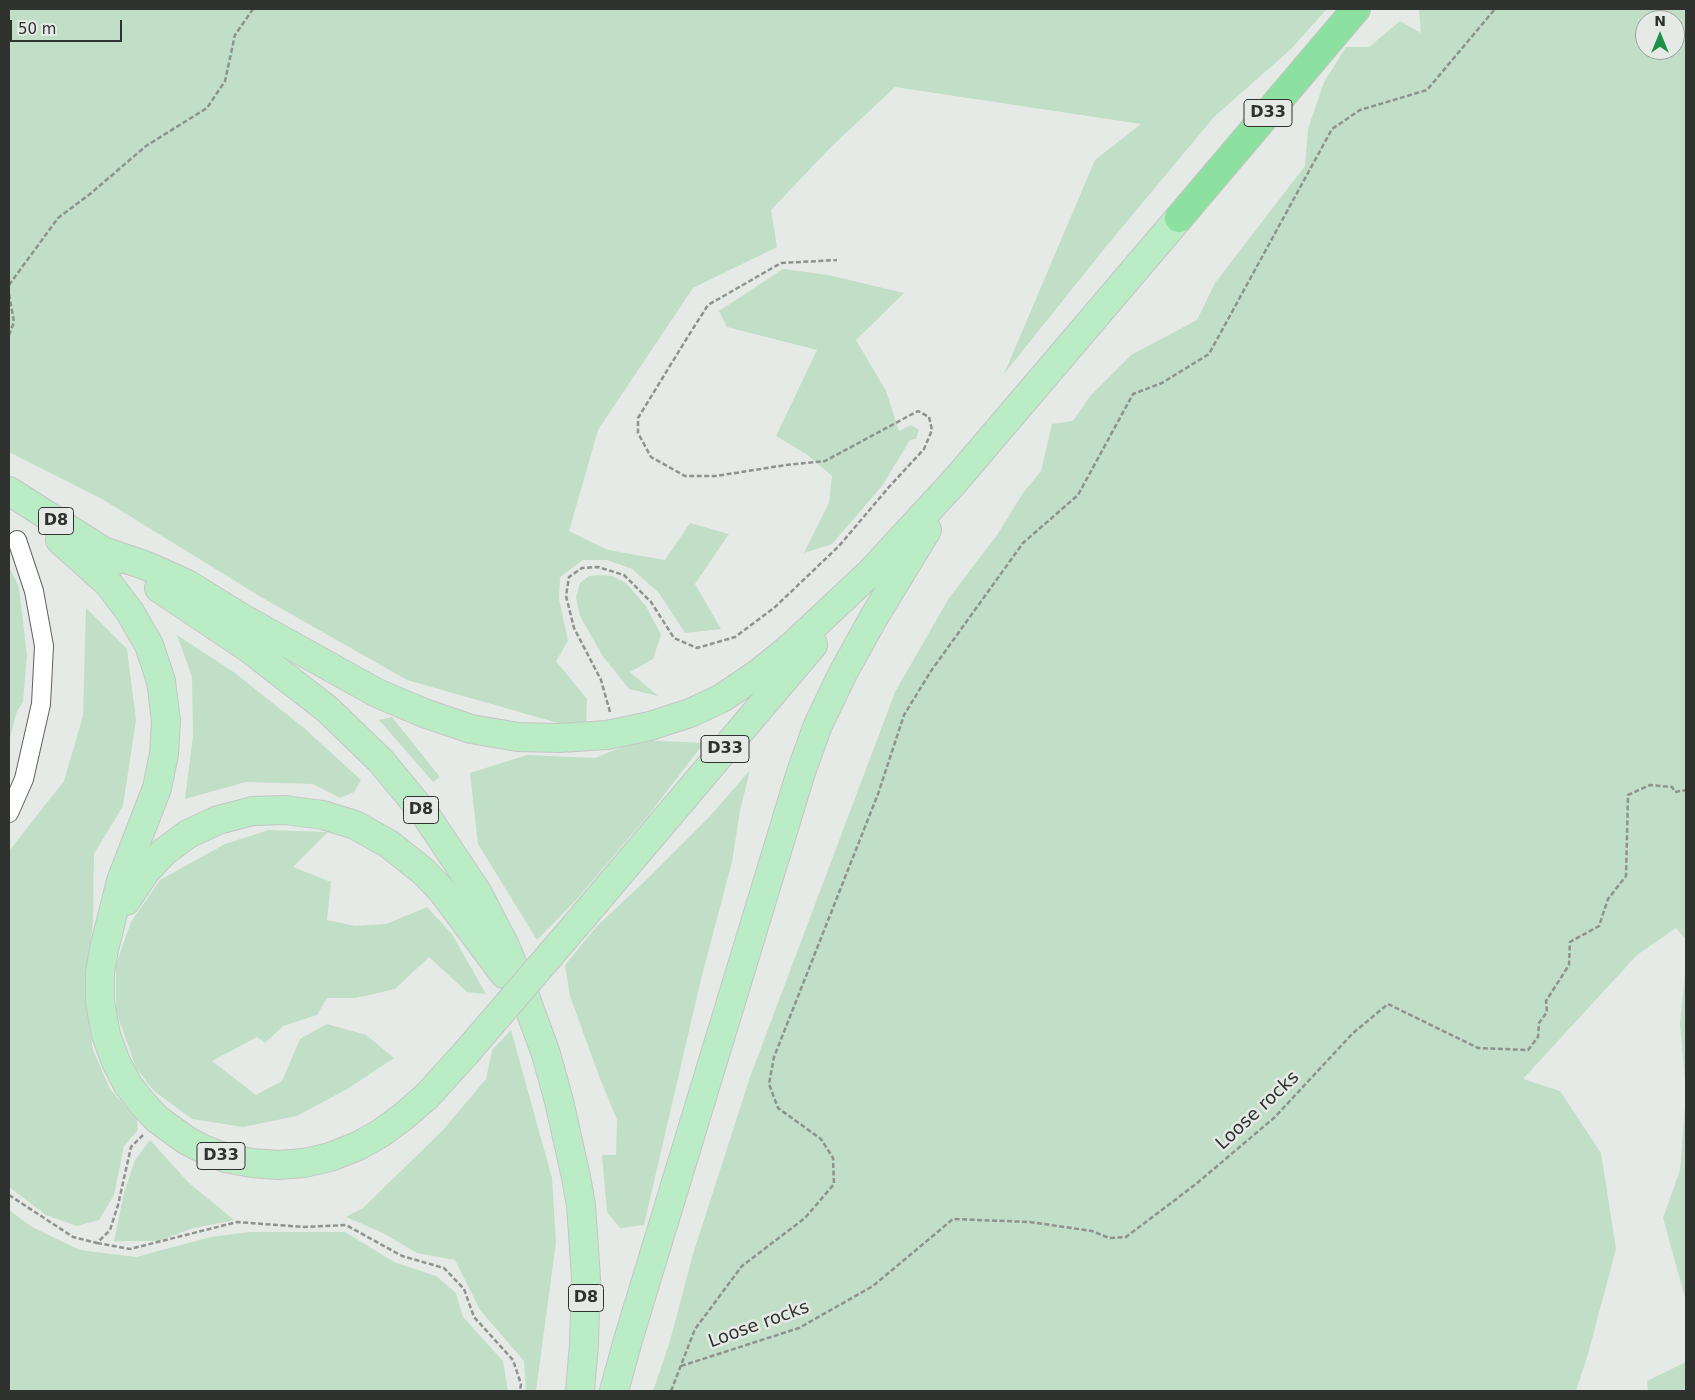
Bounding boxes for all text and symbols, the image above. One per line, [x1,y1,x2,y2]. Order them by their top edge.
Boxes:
scale bar [12,10,125,42]
north arrow [1635,10,1685,60]
text: N [1654,13,1666,29]
text: 50 m [18,20,56,38]
road number: D33 [1244,100,1292,126]
road number: D8 [38,508,74,534]
road number: D33 [701,736,749,762]
road number: D8 [404,796,438,824]
street label: Loose rocks [1212,1067,1304,1155]
road number: D33 [197,1142,245,1170]
road number: D8 [568,1285,604,1312]
street label: Loose rocks [706,1297,812,1353]

